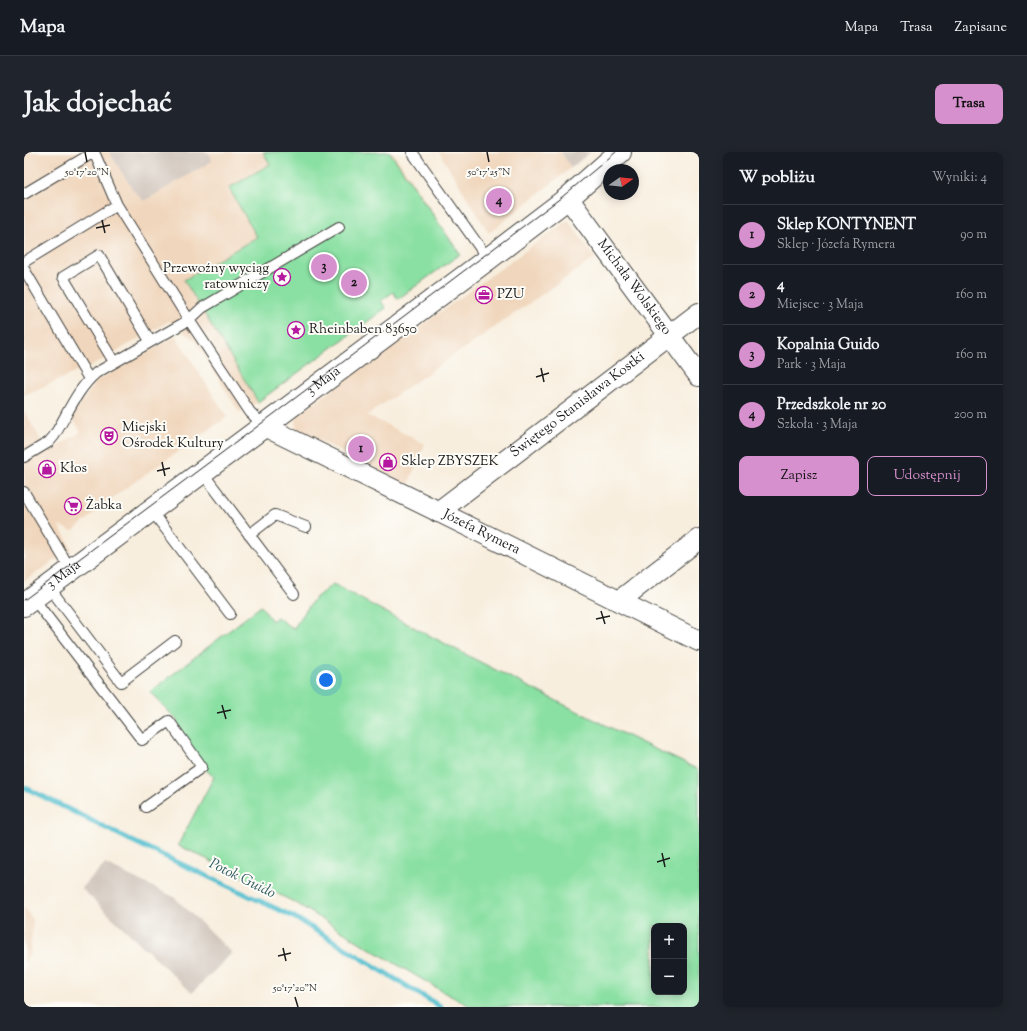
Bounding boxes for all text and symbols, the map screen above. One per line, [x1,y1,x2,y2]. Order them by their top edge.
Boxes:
text: Mapa [20,14,65,41]
text: Mapa [845,18,878,38]
text: Trasa [900,18,932,38]
text: Zapisane [954,18,1007,38]
text: Jak dojechać [24,84,172,124]
button: Trasa [935,84,1003,124]
north arrow [603,164,639,200]
text: 50°17'20"N [64,165,109,180]
text: 50°17'25"N [467,165,510,180]
text: W pobliżu [739,166,815,190]
text: Wyniki: 4 [932,169,987,187]
pin: 4 [486,186,512,216]
text: Sklep KONTYNENT [777,215,916,236]
text: 1 [750,226,754,244]
text: 90 m [960,226,987,244]
street label: Michała Wolskiego [592,235,676,340]
text: Sklep · Józefa Rymera [777,236,895,254]
pin: 3 [311,252,337,282]
place label: Przewoźny wyciąg ratowniczy [163,259,269,295]
place icon: Przewoźny wyciąg ratowniczy [272,267,292,287]
pin: 2 [341,268,367,298]
text: 4 [777,275,785,296]
office icon: PZU [474,285,494,305]
place label: PZU [497,285,525,305]
text: 2 [749,286,755,304]
text: 160 m [956,286,987,304]
text: Miejsce · 3 Maja [777,296,863,314]
place icon: Rheinbaben 83650 [286,320,306,340]
place label: Rheinbaben 83650 [309,320,417,340]
text: Kopalnia Guido [777,335,880,356]
text: 3 [749,346,755,364]
text: 160 m [956,346,987,364]
street label: Świętego Stanisława Kostki [506,347,649,463]
text: Park · 3 Maja [777,356,846,374]
street label: 3 Maja [303,362,346,401]
text: Przedszkole nr 20 [777,395,886,416]
text: 4 [749,406,755,424]
text: 200 m [954,406,987,424]
text: Szkoła · 3 Maja [777,416,857,434]
place label: Miejski Ośrodek Kultury [122,418,224,454]
theatre icon: Miejski Ośrodek Kultury [99,426,119,446]
pin: 1 [348,434,374,464]
shop icon: Sklep ZBYSZEK [378,452,398,472]
place label: Sklep ZBYSZEK [401,452,499,472]
button: Zapisz [739,456,859,496]
button: Udostępnij [867,456,987,496]
shop icon: Kłos [37,459,57,479]
place label: Kłos [60,459,87,479]
supermarket icon: Żabka [63,496,83,516]
place label: Żabka [86,496,122,516]
street label: Józefa Rymera [438,505,524,561]
street label: 3 Maja [43,555,86,595]
your location [316,670,336,690]
water label: Potok Guido [205,854,279,904]
map controls [651,923,687,995]
button: + [651,923,687,959]
button: − [651,959,687,995]
text: 50°17'20"N [272,981,317,996]

